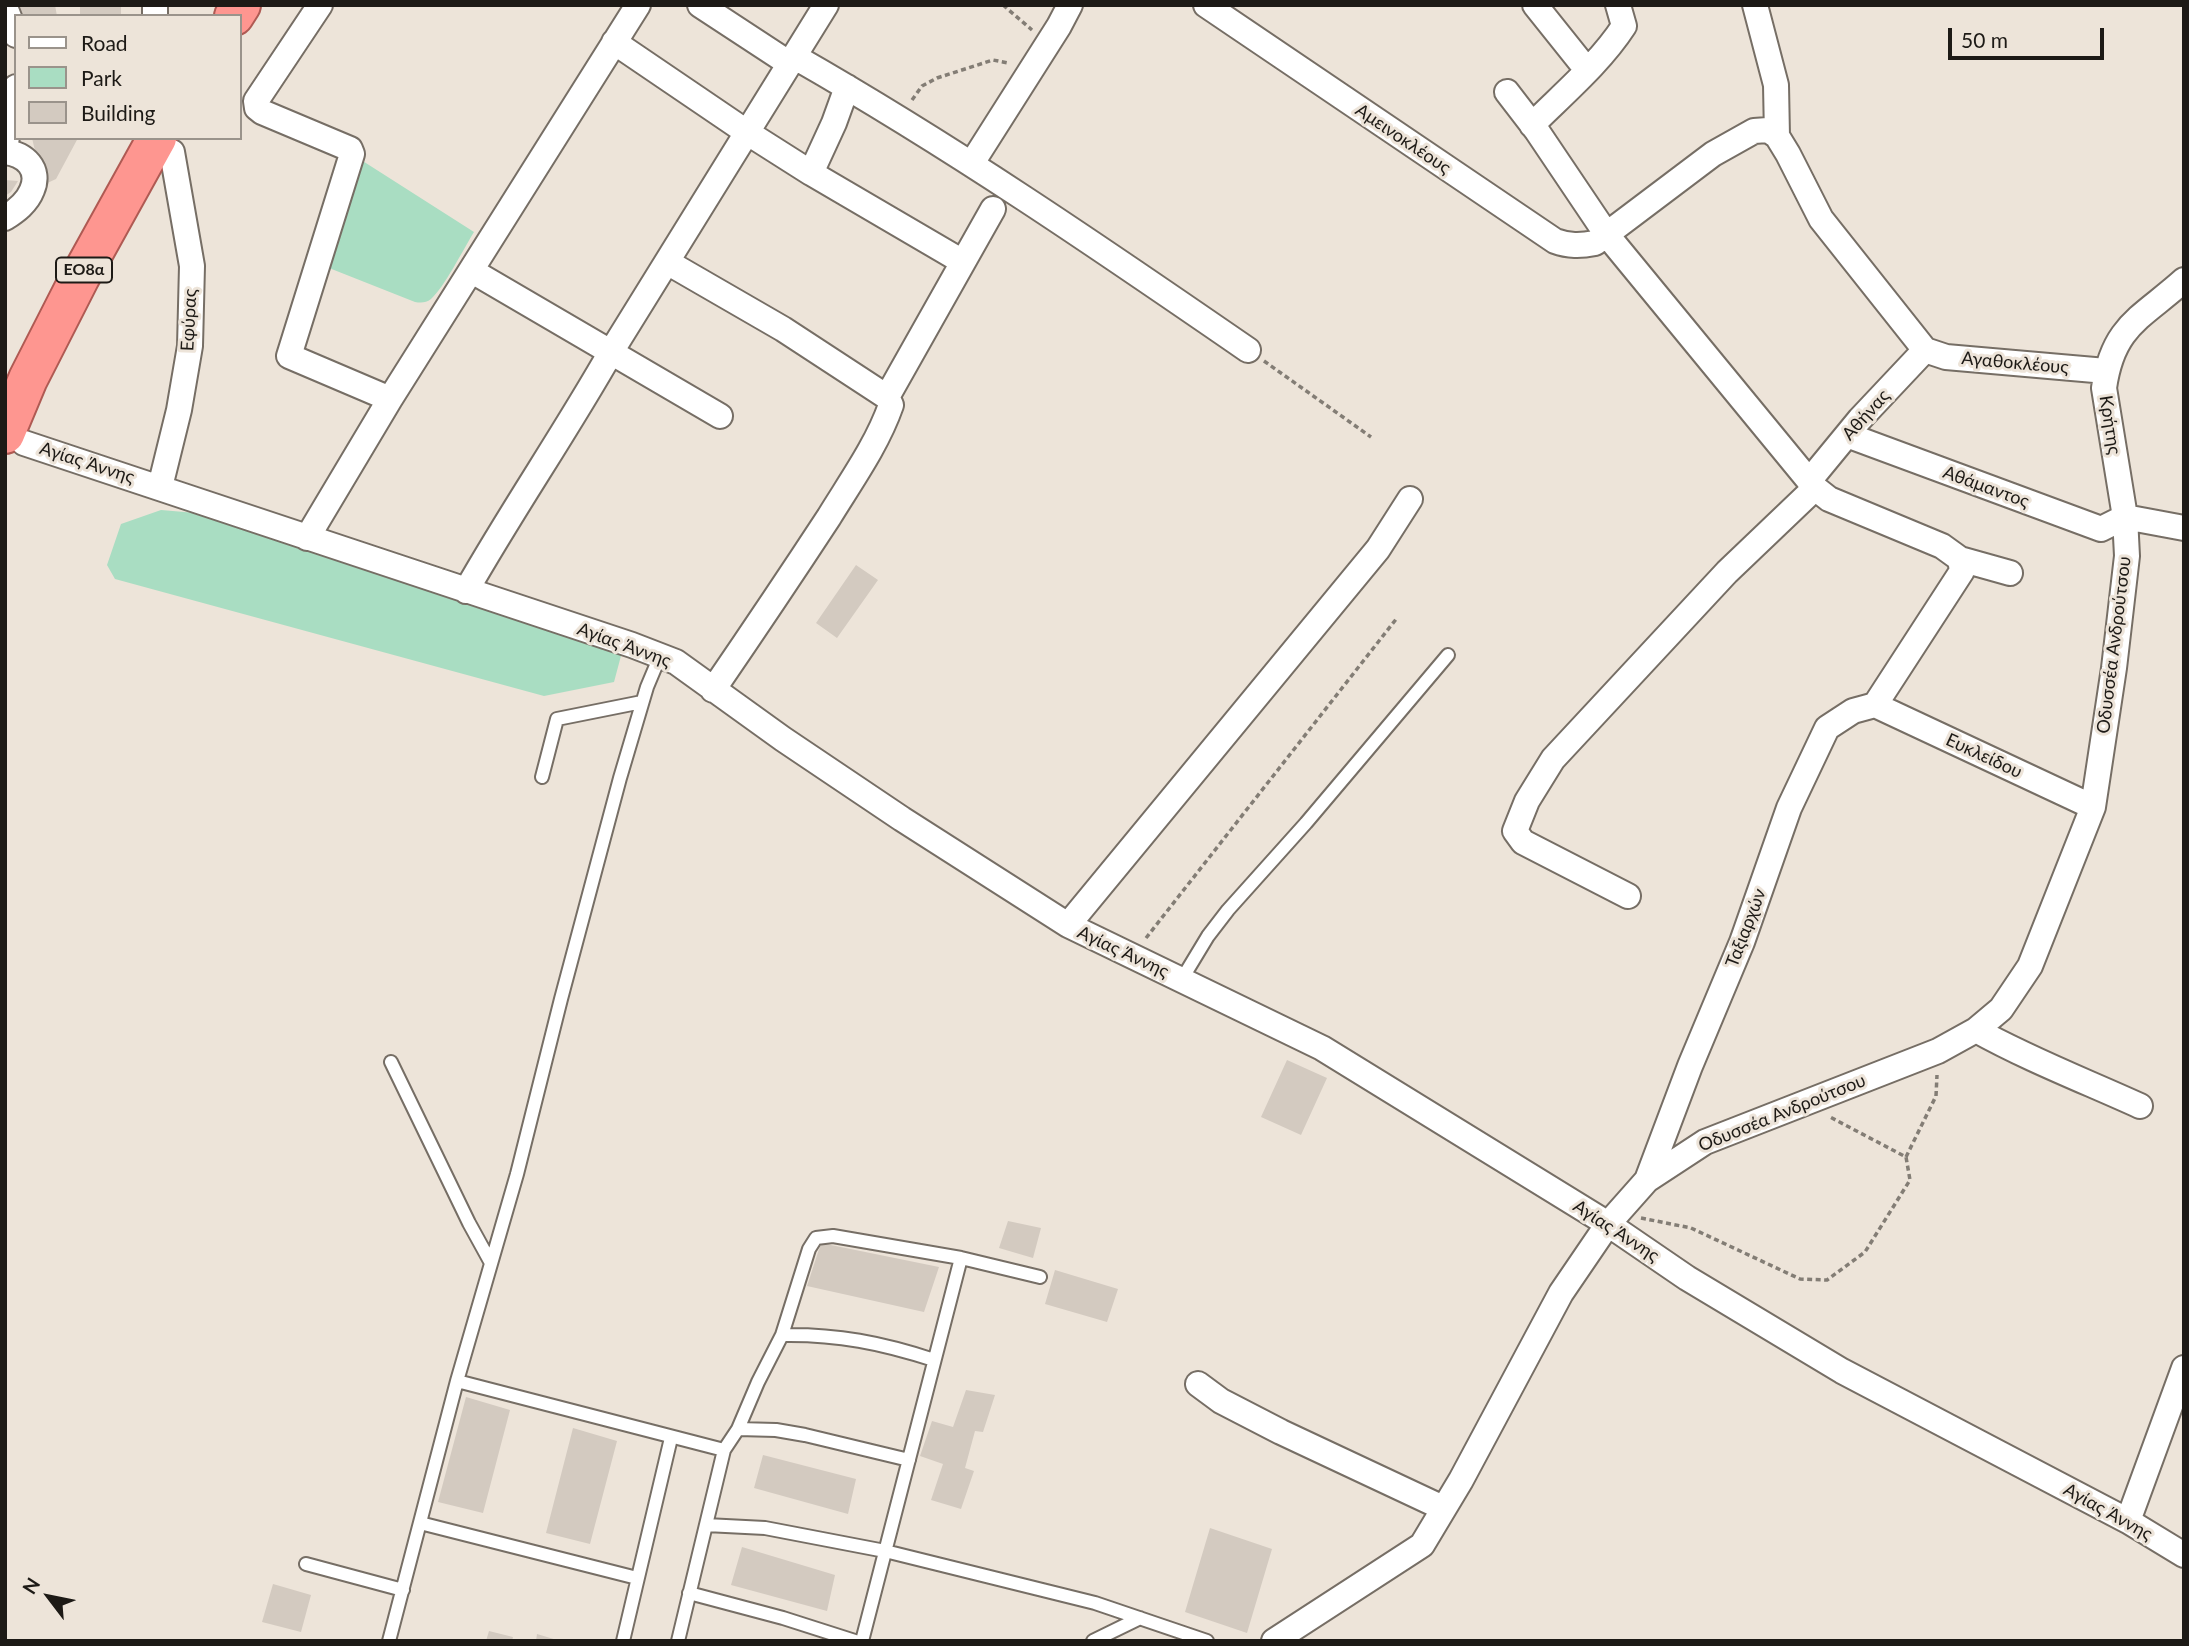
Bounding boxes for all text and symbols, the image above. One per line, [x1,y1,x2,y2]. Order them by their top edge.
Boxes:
legend [14,14,242,140]
scale bar [1951,14,2107,58]
text: 50 m [1961,27,2008,52]
text: Road [81,30,128,55]
text: Park [81,65,122,90]
street label: Αμεινοκλέους [1351,99,1455,179]
text: Building [81,100,156,125]
road number: ΕΟ8α [56,258,112,282]
street label: Εφύρας [177,288,201,352]
street label: Αγαθοκλέους [1960,348,2070,378]
street label: Αθήνας [1838,385,1894,445]
street label: Κρήτης [2095,394,2125,456]
street label: Αγίας Άννης [37,438,137,488]
street label: Αθάμαντος [1940,461,2032,513]
street label: Οδυσσέα Ανδρούτσου [2092,555,2136,735]
street label: Αγίας Άννης [574,618,674,672]
street label: Ευκλείδου [1942,729,2026,783]
street label: Ταξιαρχών [1721,886,1771,970]
street label: Αγίας Άννης [1074,921,1172,983]
street label: Οδυσσέα Ανδρούτσου [1695,1070,1869,1156]
street label: Αγίας Άννης [1569,1195,1663,1267]
street label: Αγίας Άννης [2060,1479,2156,1545]
north arrow [14,1562,84,1632]
text: N [17,1573,44,1598]

